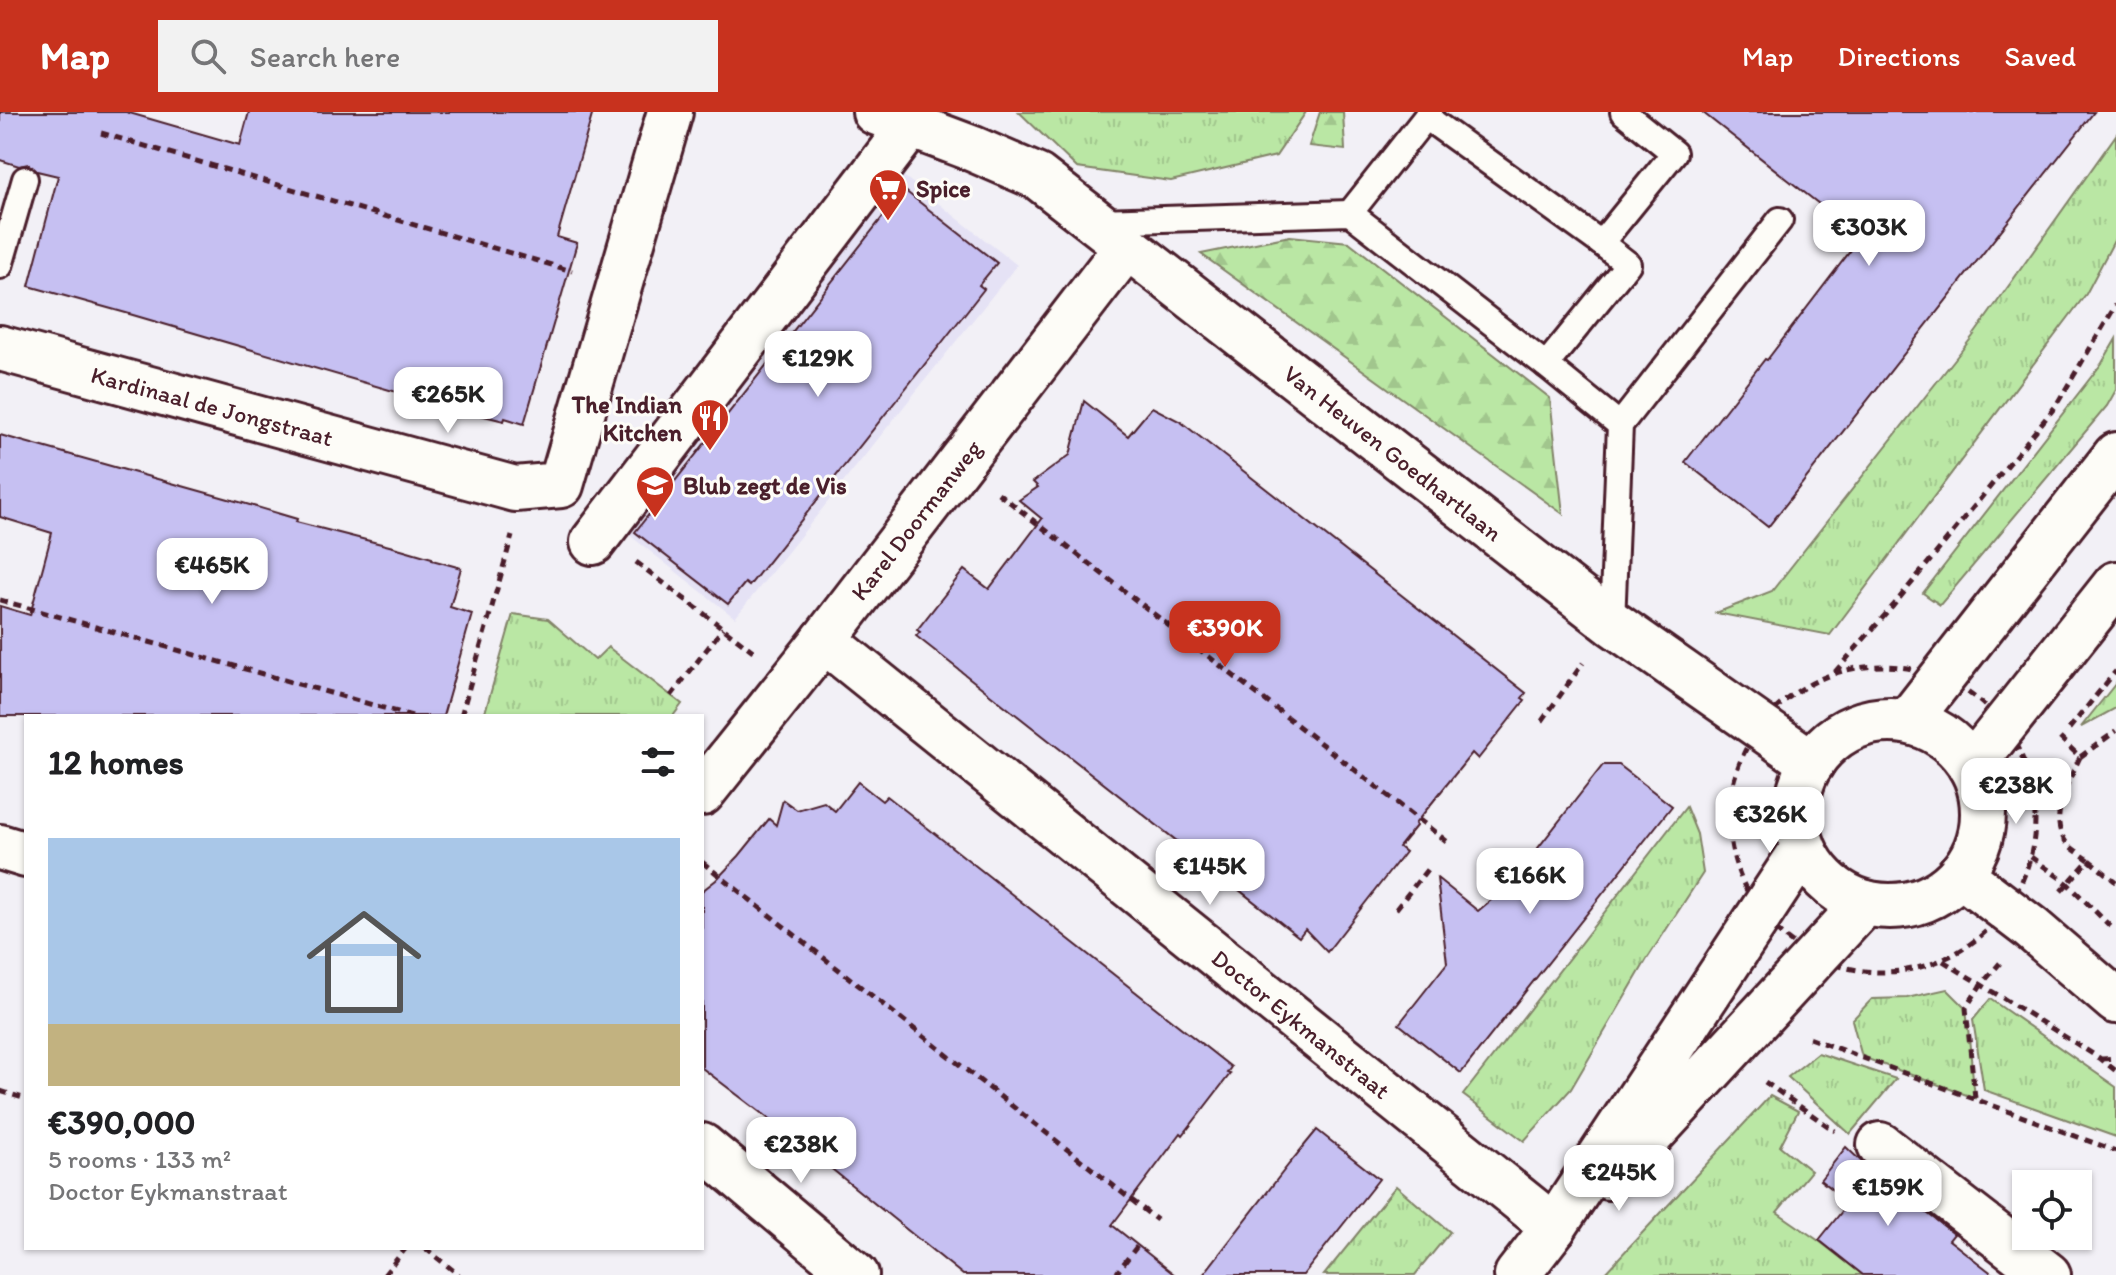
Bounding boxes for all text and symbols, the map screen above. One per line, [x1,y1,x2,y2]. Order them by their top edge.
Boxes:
search box [158,20,718,92]
text: Map [40,33,110,79]
icon: search [186,34,230,78]
text: Search here [250,38,400,75]
text: Map [1742,39,1793,73]
text: Directions [1837,39,1961,73]
text: Saved [2005,39,2076,73]
supermarket icon: Spice [867,167,909,222]
place label: Spice [916,174,971,204]
pin: €303K [1813,200,1925,268]
text: €303K [1831,210,1907,242]
pin: €129K [762,331,874,399]
text: €129K [783,341,853,373]
street label: Van Heuven Goedhartlaan [1278,359,1508,547]
street label: Kardinaal de Jongstraat [88,360,336,452]
pin: €265K [392,367,504,435]
text: €265K [412,377,484,409]
place label: The Indian Kitchen [571,390,682,447]
restaurant icon: The Indian Kitchen [689,397,731,452]
street label: Karel Doormanweg [844,434,988,606]
school or university icon: Blub zegt de Vis [634,464,676,519]
place label: Blub zegt de Vis [683,471,847,501]
pin: €465K [156,538,268,606]
text: €465K [175,548,249,580]
pin: €390K [1169,601,1281,669]
text: €390K [1187,611,1263,643]
icon: filters [636,740,680,784]
text: 12 homes [48,742,184,783]
pin: €238K [1960,758,2072,826]
text: €238K [1979,768,2053,800]
pin: €326K [1714,787,1826,855]
text: €326K [1733,797,1807,829]
pin: €145K [1154,839,1266,907]
pin: €166K [1474,848,1586,916]
text: €145K [1174,849,1246,881]
text: €166K [1494,858,1566,890]
icon: home [292,890,436,1034]
street label: Doctor Eykmanstraat [1206,943,1396,1105]
text: €390,000 [48,1102,196,1143]
pin: €238K [745,1117,857,1185]
text: €238K [764,1127,838,1159]
text: 5 rooms · 133 m² [48,1143,231,1175]
pin: €245K [1563,1145,1675,1213]
text: €245K [1582,1155,1656,1187]
pin: €159K [1832,1160,1944,1228]
text: €159K [1853,1170,1923,1202]
map controls [2012,1170,2092,1250]
button: locate [2012,1170,2092,1250]
text: Doctor Eykmanstraat [48,1175,287,1207]

